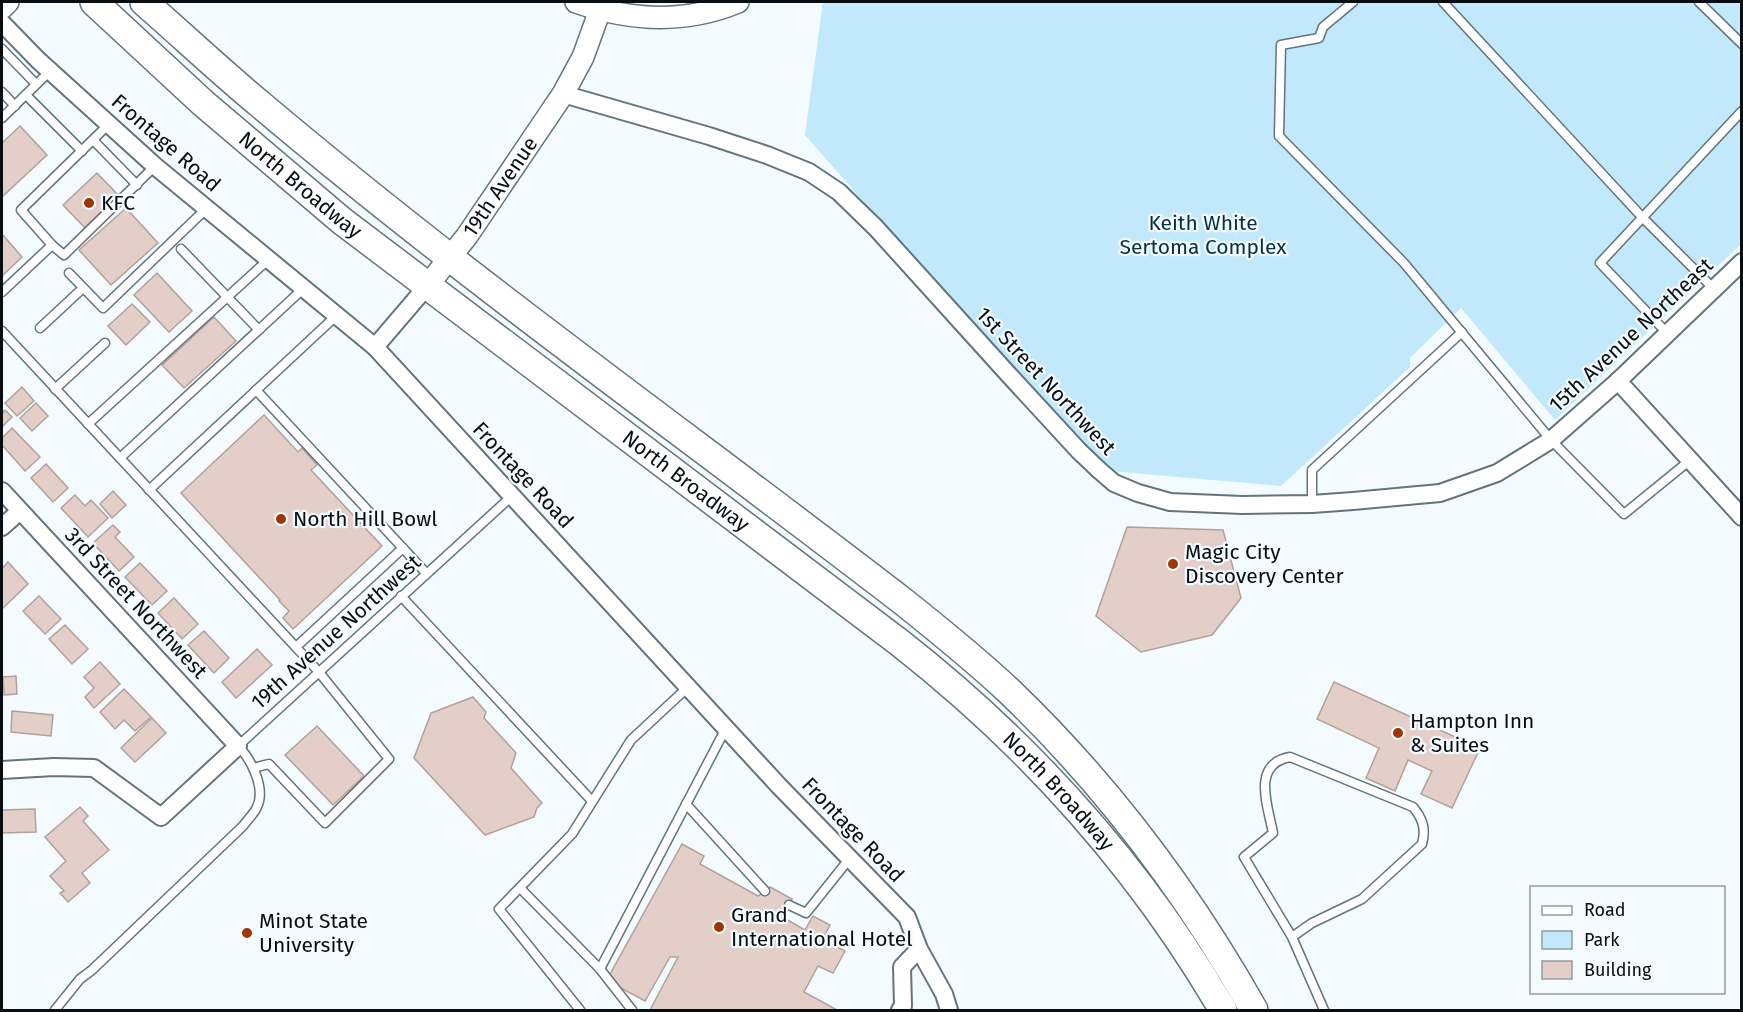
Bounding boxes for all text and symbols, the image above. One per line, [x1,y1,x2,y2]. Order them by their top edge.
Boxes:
street label: Frontage Road [106,88,226,198]
street label: North Broadway [233,126,367,245]
street label: 19th Avenue [457,132,543,242]
place label: KFC [101,190,135,216]
marker: KFC [82,196,96,210]
park label: Keith White Sertoma Complex [1119,210,1287,260]
street label: 15th Avenue Northeast [1544,252,1719,418]
street label: 1st Street Northwest [971,302,1122,461]
street label: Frontage Road [467,416,579,534]
street label: North Broadway [617,425,755,538]
place label: North Hill Bowl [293,506,437,532]
marker: North Hill Bowl [274,512,288,526]
street label: 3rd Street Northwest [59,522,213,684]
place label: Magic City Discovery Center [1185,539,1344,589]
street label: 19th Avenue Northwest [246,549,427,715]
marker: Magic City Discovery Center [1166,557,1180,571]
place label: Hampton Inn & Suites [1410,708,1534,758]
street label: North Broadway [997,726,1120,857]
marker: Hampton Inn & Suites [1391,726,1405,740]
street label: Frontage Road [796,772,910,888]
legend [1530,886,1725,994]
text: Road [1584,899,1626,921]
place label: Grand International Hotel [731,902,912,952]
place label: Minot State University [259,908,368,958]
marker: Grand International Hotel [712,920,726,934]
marker: Minot State University [240,926,254,940]
text: Park [1584,929,1620,951]
text: Building [1584,959,1652,981]

